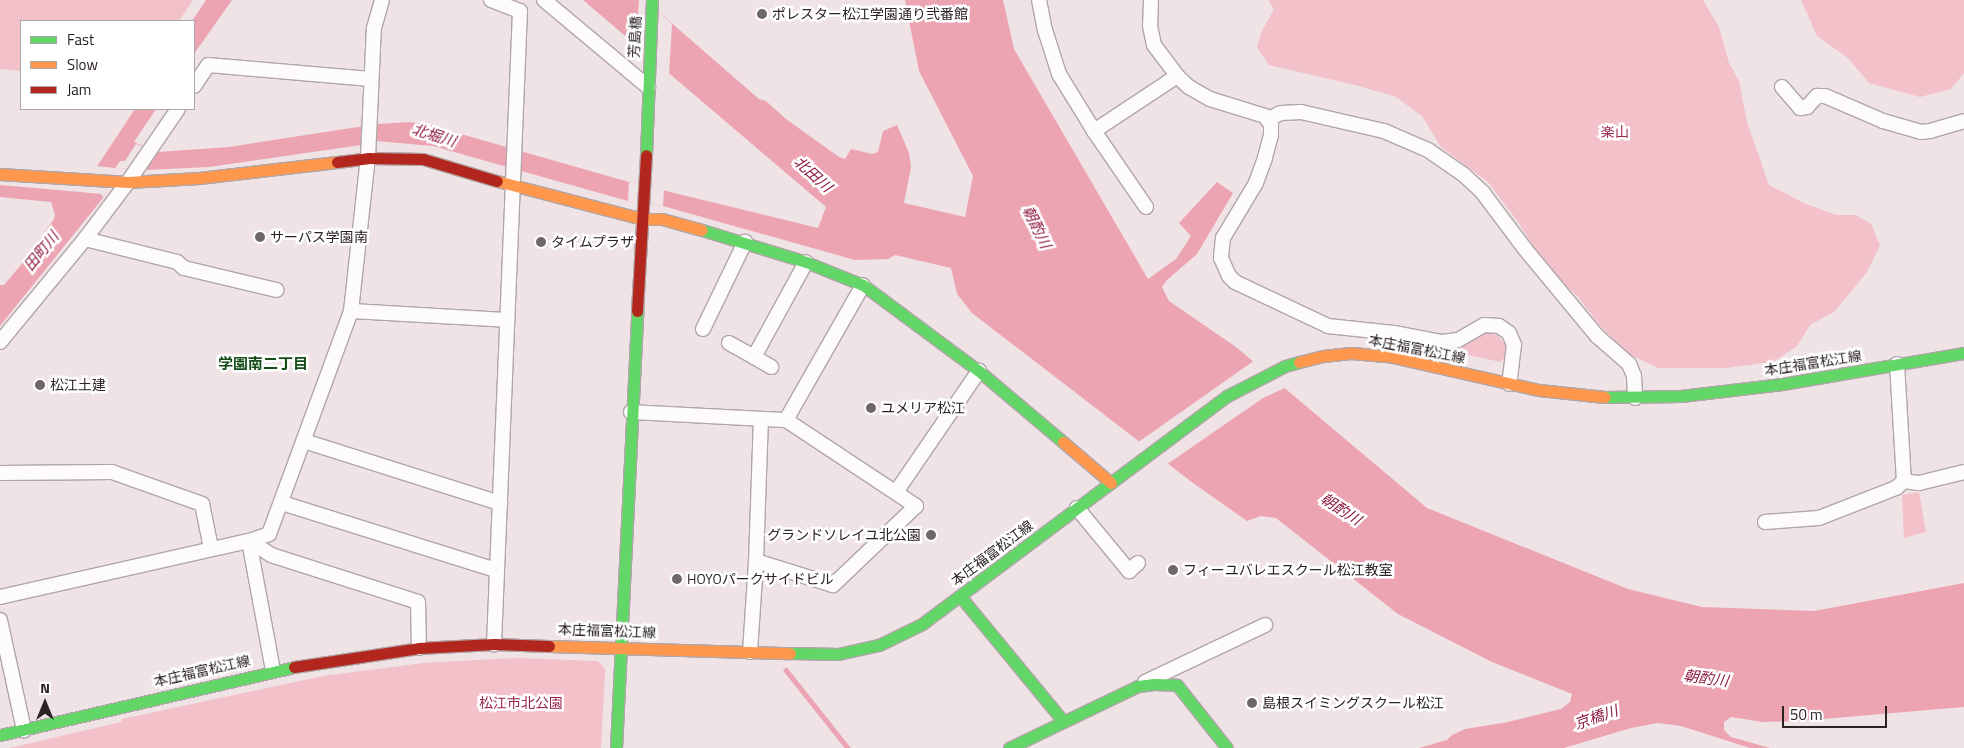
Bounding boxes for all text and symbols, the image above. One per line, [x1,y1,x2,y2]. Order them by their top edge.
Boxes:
place label: ポレスター松江学園通り弐番館 [772,6,968,22]
marker: ポレスター松江学園通り弐番館 [756,8,768,20]
street label: 芳島橋 [626,16,644,58]
legend [20,20,195,110]
text: Fast [67,28,94,51]
text: Slow [67,53,98,76]
text: Jam [67,78,91,101]
water label: 北堀川 [410,120,458,150]
park label: 楽山 [1601,124,1629,140]
water label: 北田川 [790,152,836,196]
water label: 朝酌川 [1019,203,1055,251]
water label: 田町川 [20,228,62,274]
place label: サーパス学園南 [270,229,368,245]
marker: サーパス学園南 [254,231,266,243]
place label: タイムプラザ [551,234,635,250]
marker: タイムプラザ [535,236,547,248]
street label: 本庄福富松江線 [1367,331,1467,367]
street label: 本庄福富松江線 [1763,347,1863,379]
district label: 学園南二丁目 [218,355,308,373]
place label: 松江土建 [50,377,106,393]
marker: 松江土建 [34,379,46,391]
place label: ユメリア松江 [881,400,965,416]
marker: ユメリア松江 [865,402,877,414]
water label: 朝酌川 [1317,489,1365,529]
street label: 本庄福富松江線 [948,517,1036,589]
place label: グランドソレイユ北公園 [767,527,921,543]
marker: グランドソレイユ北公園 [925,529,937,541]
place label: フィーユバレエスクール松江教室 [1183,562,1393,578]
marker: フィーユバレエスクール松江教室 [1167,564,1179,576]
place label: HOYOパークサイドビル [687,571,834,587]
marker: HOYOパークサイドビル [671,573,683,585]
street label: 本庄福富松江線 [558,621,656,641]
street label: 本庄福富松江線 [152,652,252,690]
water label: 朝酌川 [1682,666,1730,690]
text: N [40,677,50,698]
north arrow [20,678,70,728]
park label: 松江市北公園 [479,695,563,711]
place label: 島根スイミングスクール松江 [1262,695,1444,711]
scale bar [1784,696,1889,728]
marker: 島根スイミングスクール松江 [1246,697,1258,709]
water label: 京橋川 [1572,701,1620,733]
text: 50 m [1790,703,1823,726]

